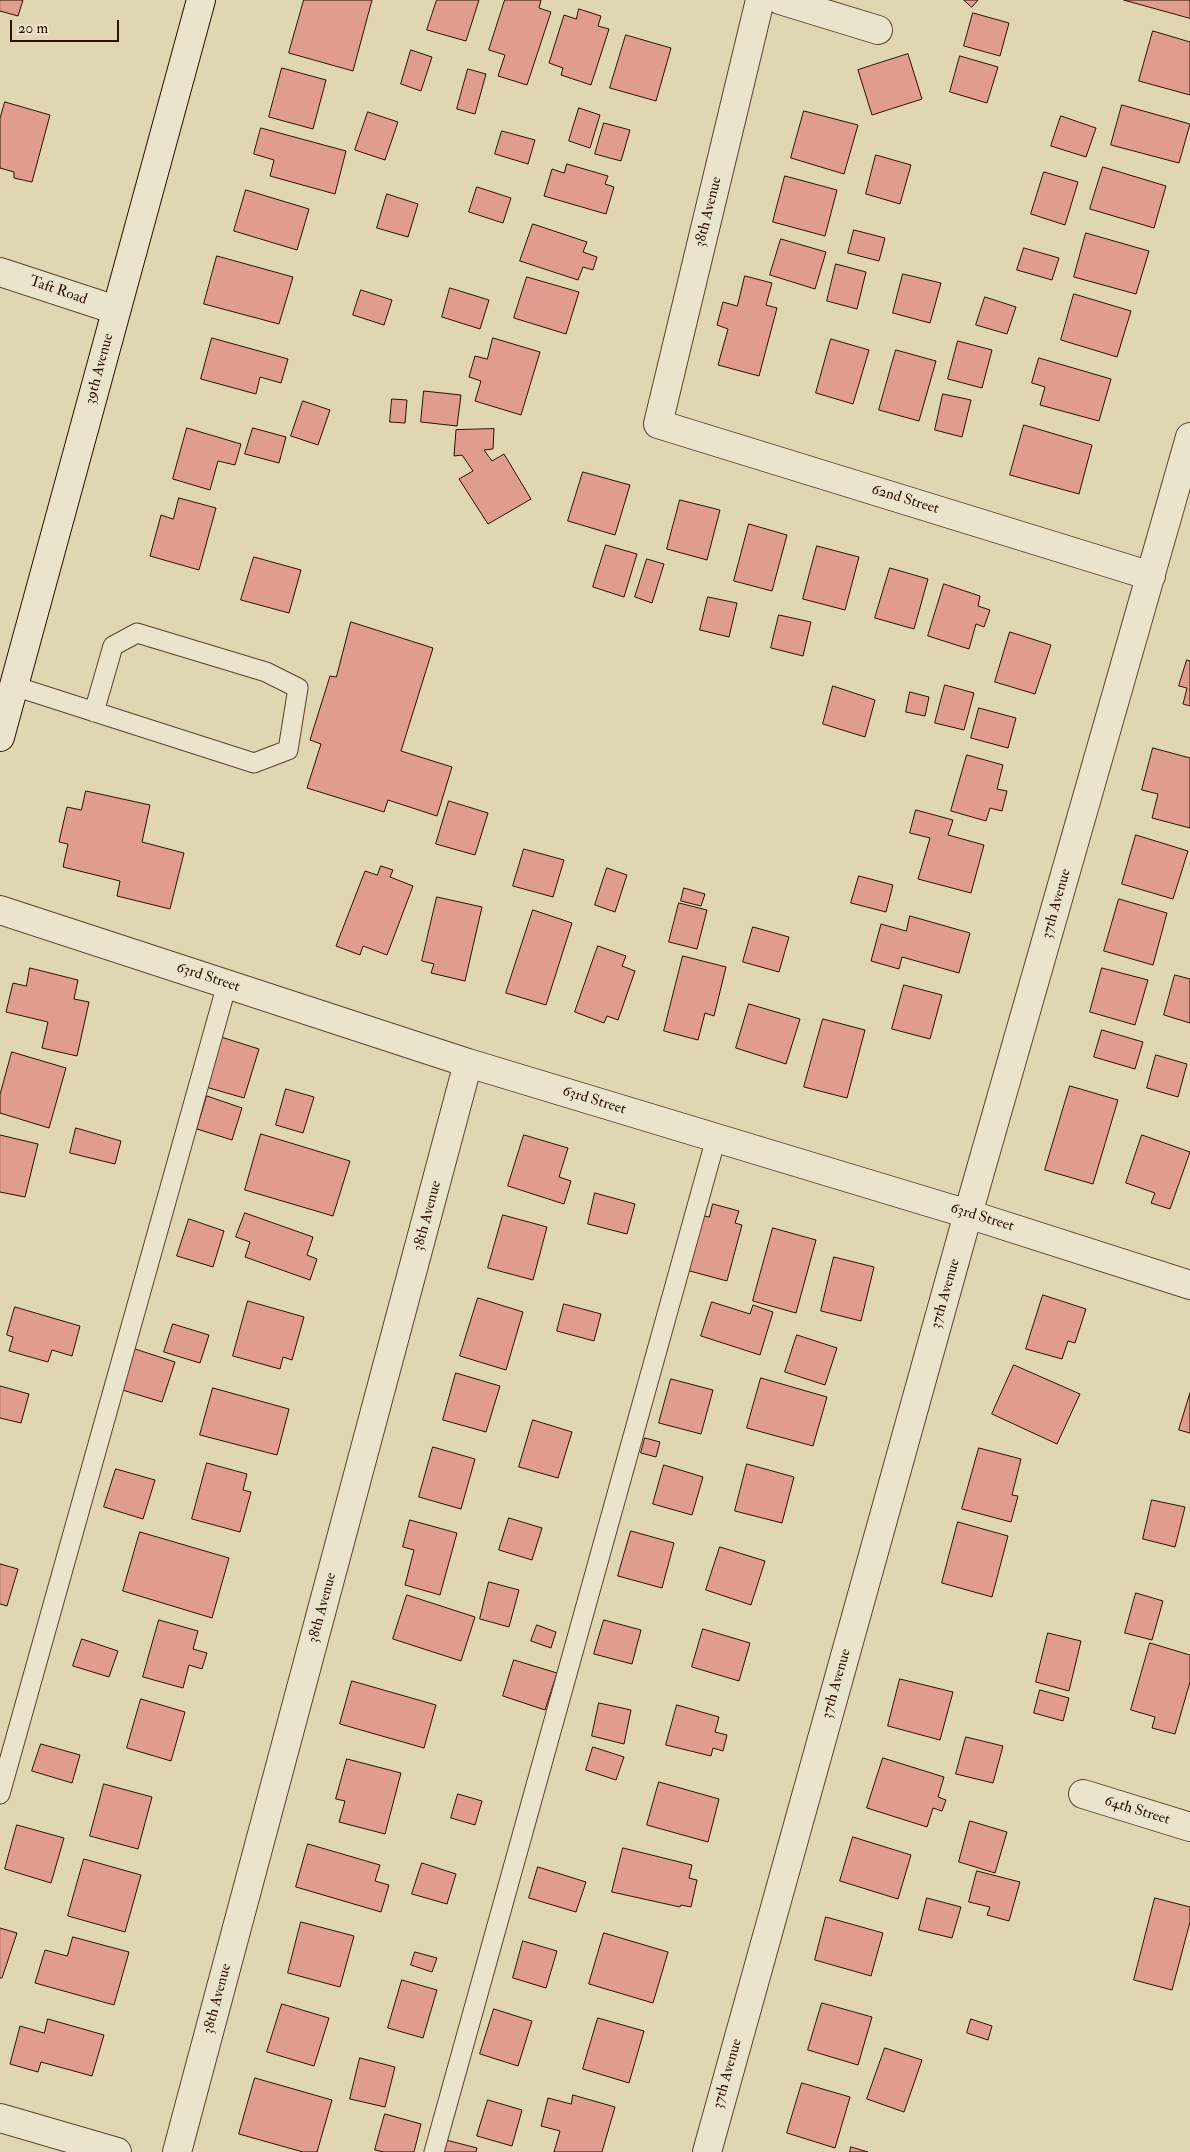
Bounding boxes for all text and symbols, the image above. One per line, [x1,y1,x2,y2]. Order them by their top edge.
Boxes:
scale bar [12,10,121,42]
text: 20 m [18,19,48,38]
street label: 38th Avenue [692,175,726,249]
street label: Taft Road [27,273,89,309]
street label: 39th Avenue [82,332,118,406]
street label: 62nd Street [869,481,941,519]
street label: 37th Avenue [1038,867,1076,941]
street label: 63rd Street [174,959,242,997]
street label: 63rd Street [560,1083,628,1119]
street label: 38th Avenue [410,1179,446,1253]
street label: 63rd Street [948,1200,1016,1236]
street label: 37th Avenue [927,1257,965,1331]
street label: 38th Avenue [305,1571,341,1645]
street label: 37th Avenue [818,1647,856,1721]
street label: 64th Street [1102,1792,1172,1830]
street label: 38th Avenue [200,1962,236,2036]
street label: 37th Avenue [709,2037,747,2111]

